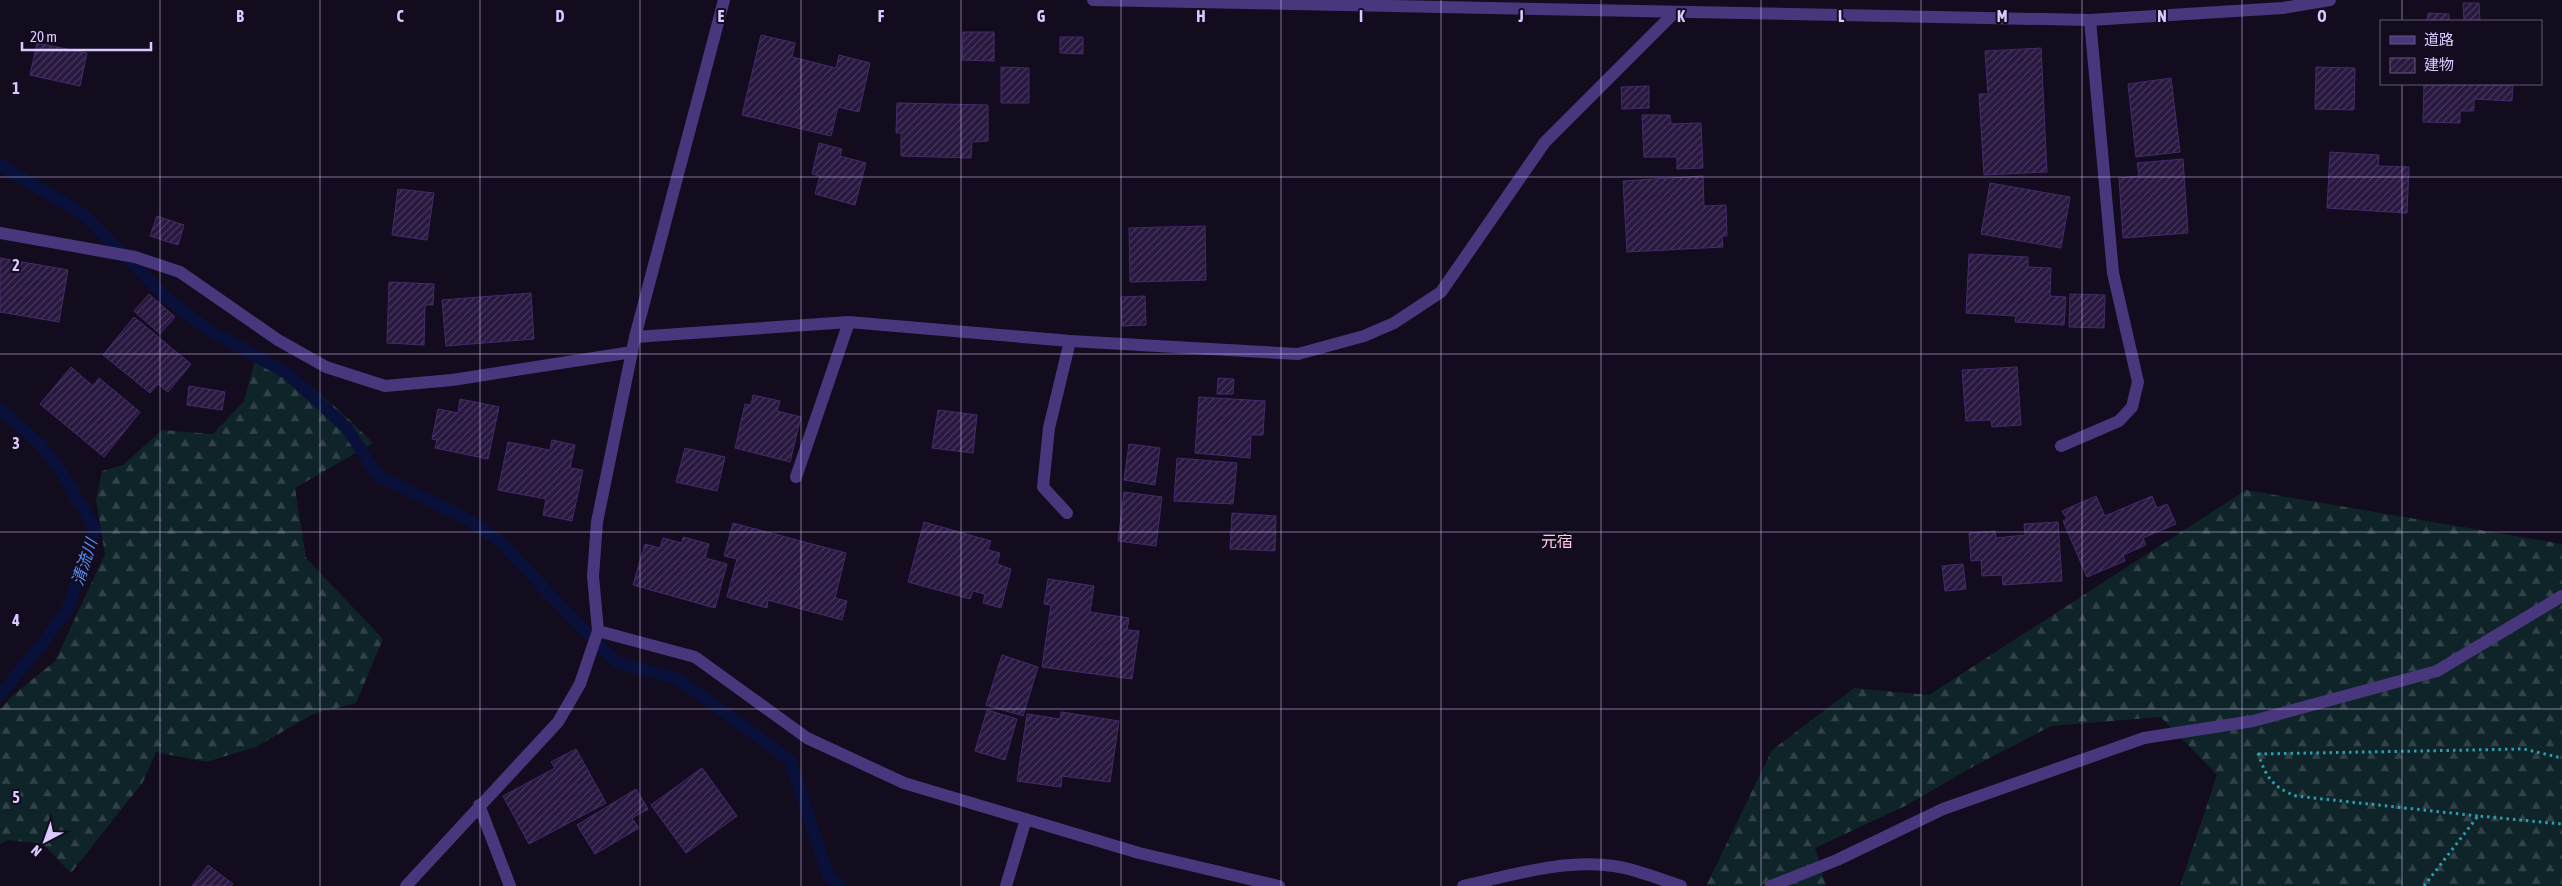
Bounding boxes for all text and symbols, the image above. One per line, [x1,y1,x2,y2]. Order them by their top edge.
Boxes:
text: B [236,7,244,25]
text: C [396,7,404,25]
text: D [556,7,565,25]
text: E [718,7,725,25]
text: F [878,7,885,25]
text: G [1037,7,1046,25]
text: H [1196,7,1206,25]
text: I [1359,7,1363,25]
text: J [1517,7,1524,25]
text: K [1677,7,1685,25]
text: L [1838,7,1845,25]
text: M [1997,7,2007,25]
text: N [2157,7,2167,25]
text: O [2317,7,2327,25]
scale bar [22,20,151,52]
legend [2380,20,2542,85]
text: 20 m [30,28,57,45]
text: 道路 [2424,31,2454,48]
text: 建物 [2424,56,2454,73]
text: 1 [12,79,20,97]
text: 2 [12,256,20,274]
text: 3 [12,434,20,452]
district label: 元宿 [1541,532,1573,550]
water label: 清流川 [68,534,101,588]
text: 4 [11,611,20,629]
text: 5 [12,788,20,806]
north arrow [20,816,70,866]
text: N [28,842,45,860]

